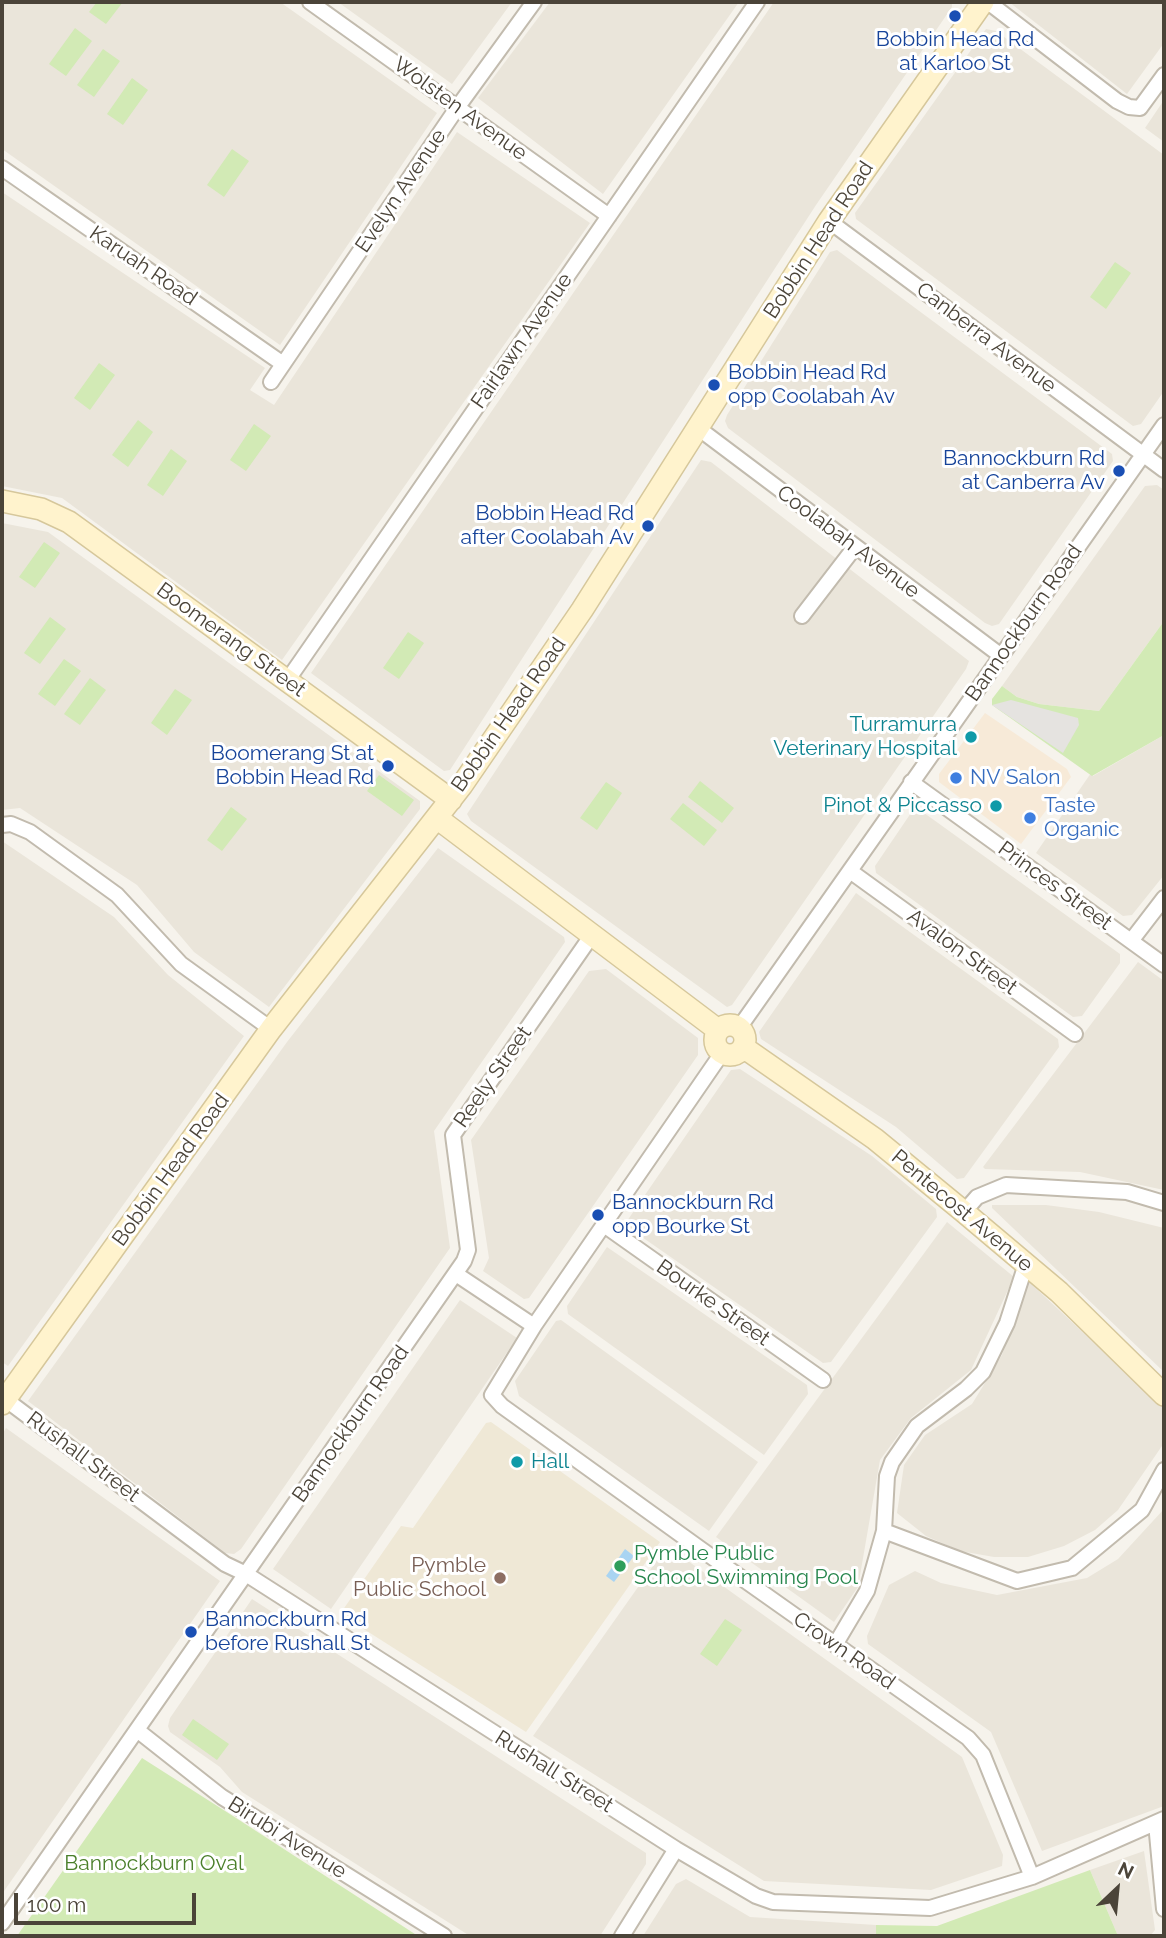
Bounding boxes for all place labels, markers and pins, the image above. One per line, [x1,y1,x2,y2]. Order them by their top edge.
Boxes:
marker: Bobbin Head Rd at Karloo St [947,8,963,24]
place label: Bobbin Head Rd at Karloo St [876,27,1034,77]
place label: Bobbin Head Rd opp Coolabah Av [728,360,895,410]
marker: Bobbin Head Rd opp Coolabah Av [706,377,722,393]
place label: Bannockburn Rd at Canberra Av [943,446,1105,496]
marker: Bannockburn Rd at Canberra Av [1111,463,1127,479]
place label: Bobbin Head Rd after Coolabah Av [461,501,634,551]
marker: Bobbin Head Rd after Coolabah Av [640,518,656,534]
place label: Turramurra Veterinary Hospital [773,712,957,762]
marker: Turramurra Veterinary Hospital [963,729,979,745]
place label: Boomerang St at Bobbin Head Rd [211,741,374,791]
marker: Boomerang St at Bobbin Head Rd [380,758,396,774]
place label: NV Salon [970,765,1060,791]
marker: NV Salon [948,770,964,786]
place label: Pinot & Piccasso [823,793,982,819]
place label: Taste Organic [1044,793,1120,843]
marker: Pinot & Piccasso [988,798,1004,814]
marker: Taste Organic [1022,810,1038,826]
place label: Bannockburn Rd opp Bourke St [612,1190,774,1240]
marker: Bannockburn Rd opp Bourke St [590,1207,606,1223]
place label: Hall [531,1449,569,1475]
marker: Hall [509,1454,525,1470]
place label: Pymble Public School Swimming Pool [634,1541,858,1591]
place label: Pymble Public School [353,1553,486,1603]
marker: Pymble Public School Swimming Pool [612,1558,628,1574]
marker: Pymble Public School [492,1570,508,1586]
place label: Bannockburn Rd before Rushall St [205,1607,370,1657]
marker: Bannockburn Rd before Rushall St [183,1624,199,1640]

